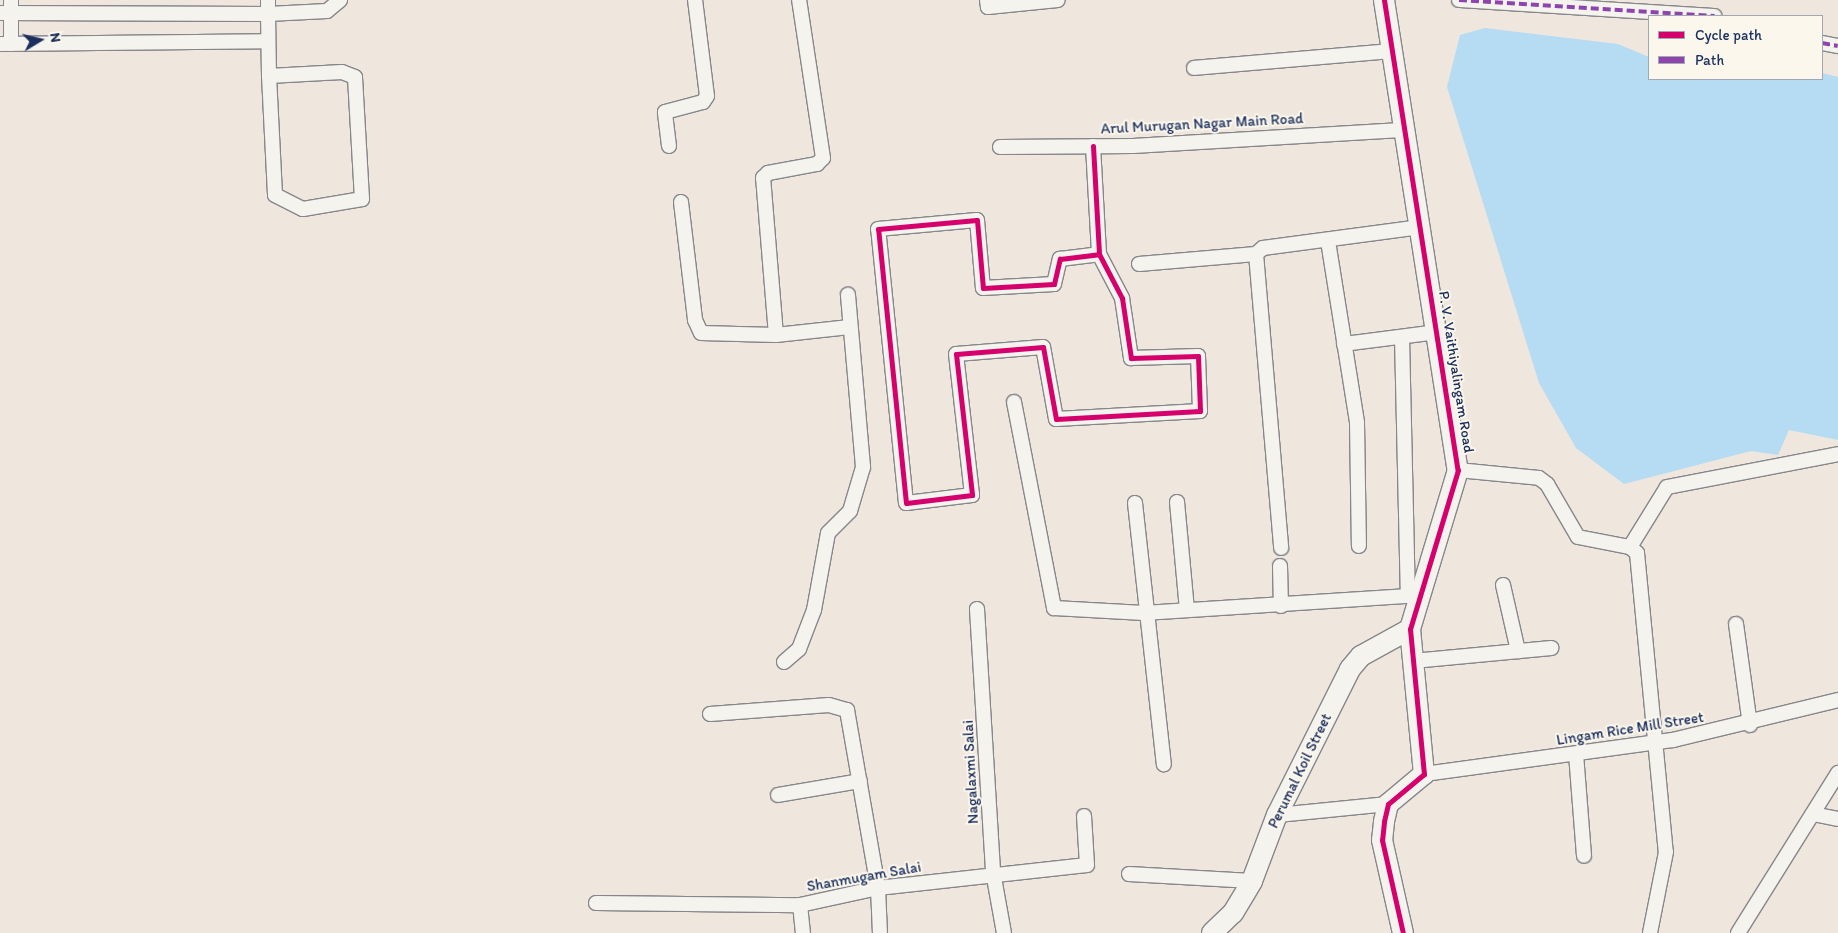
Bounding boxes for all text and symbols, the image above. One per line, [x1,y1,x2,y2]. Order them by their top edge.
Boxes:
north arrow [15,15,65,65]
legend [1648,15,1823,80]
text: Cycle path [1695,26,1762,44]
text: N [46,32,64,44]
text: Path [1695,51,1724,69]
street label: Arul Murugan Nagar Main Road [1100,110,1304,138]
street label: P. V. Vaithiyalingam Road [1434,290,1478,454]
street label: Lingam Rice Mill Street [1555,708,1705,750]
street label: Perumal Koil Street [1264,711,1336,831]
street label: Nagalaxmi Salai [959,720,983,824]
street label: Shanmugam Salai [805,858,923,896]

